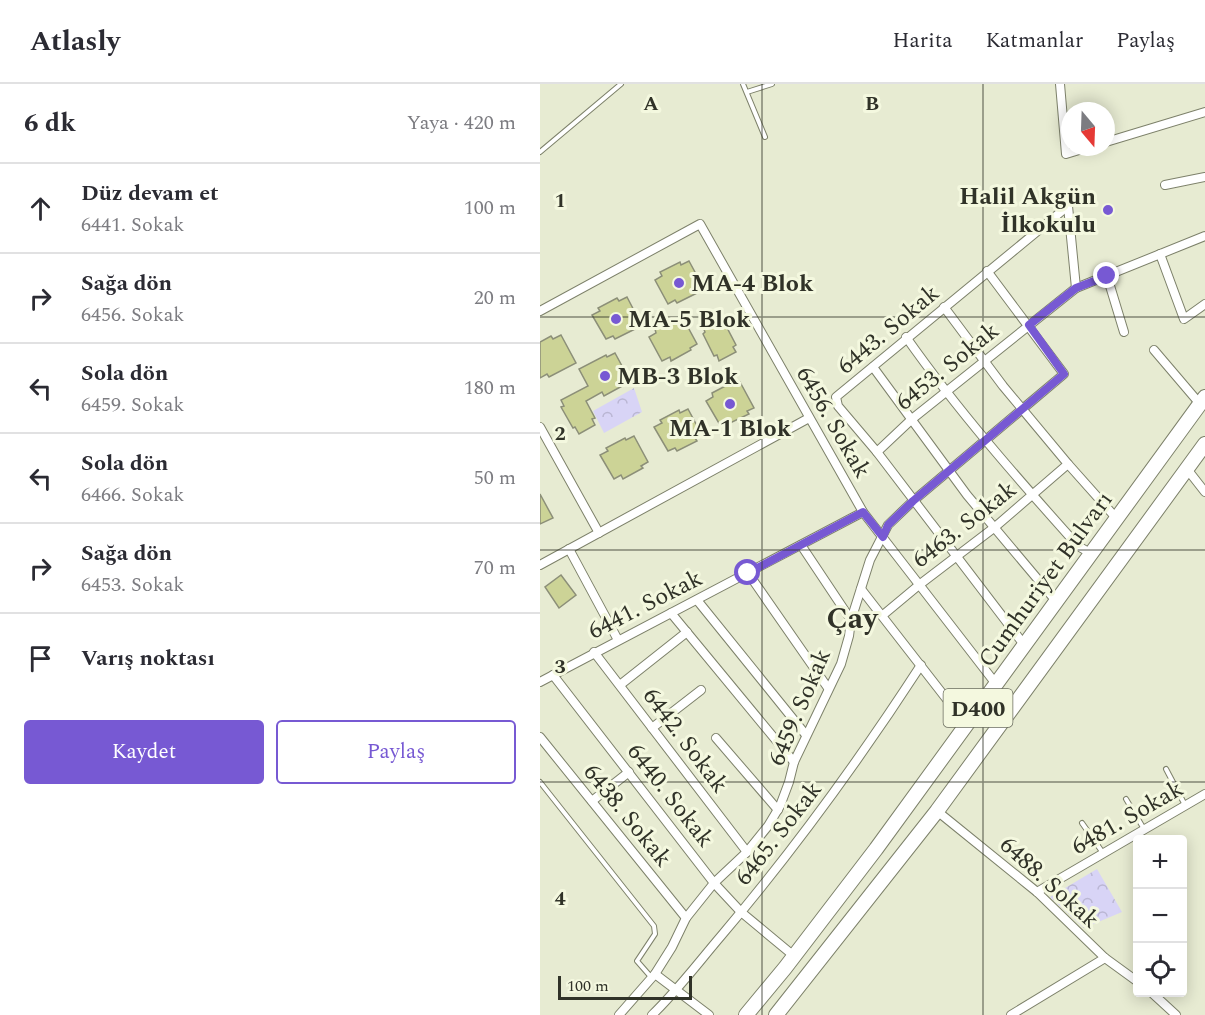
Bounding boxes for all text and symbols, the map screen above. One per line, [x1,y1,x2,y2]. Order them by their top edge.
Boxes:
text: Atlasly [30,20,120,63]
text: Harita [893,25,952,57]
text: Katmanlar [985,25,1083,57]
text: Paylaş [1116,25,1175,57]
text: A [643,89,659,119]
text: B [865,89,879,119]
north arrow [1061,102,1115,156]
text: 6 dk [24,103,76,143]
text: Yaya · 420 m [407,108,516,138]
text: Düz devam et [81,177,219,210]
place label: Halil Akgün İlkokulu [959,179,1096,243]
text: 1 [554,186,566,216]
icon: ahead [24,192,57,225]
text: 100 m [464,193,516,223]
marker: Halil Akgün İlkokulu [1101,203,1115,217]
text: 6441. Sokak [81,210,185,240]
route end [1093,262,1119,288]
place label: MA-4 Blok [691,266,814,302]
text: Sağa dön [81,267,172,300]
marker: MA-4 Blok [672,276,686,290]
street label: 6443. Sokak [829,276,948,383]
icon: right [24,282,57,315]
text: 20 m [474,283,516,313]
text: 6456. Sokak [81,300,185,330]
place label: MA-5 Blok [628,302,751,338]
marker: MA-5 Blok [609,312,623,326]
street label: 6453. Sokak [888,314,1007,420]
text: Sola dön [81,357,168,390]
place label: MB-3 Blok [617,359,739,395]
street label: 6456. Sokak [786,360,880,485]
marker: MB-3 Blok [598,369,612,383]
icon: left [24,372,57,405]
text: 180 m [464,373,516,403]
text: 6459. Sokak [81,390,185,420]
marker: MA-1 Blok [723,397,737,411]
place label: MA-1 Blok [669,411,792,447]
text: 2 [554,419,566,449]
text: Sola dön [81,447,168,480]
icon: left [24,462,57,495]
text: 50 m [474,463,516,493]
street label: 6463. Sokak [905,472,1025,577]
text: 6466. Sokak [81,480,185,510]
street label: Cumhuriyet Bulvarı [969,484,1122,675]
text: Sağa dön [81,537,172,570]
icon: right [24,552,57,585]
text: 70 m [474,553,516,583]
route start [734,559,760,585]
street label: 6441. Sokak [582,561,709,649]
text: 6453. Sokak [81,570,185,600]
district label: Çay [827,596,879,642]
icon: arrive [24,642,57,675]
text: Varış noktası [81,642,215,675]
street label: 6459. Sokak [759,643,841,772]
text: 3 [554,652,566,682]
street label: 6442. Sokak [633,680,737,801]
road number: D400 [944,689,1012,727]
button: Kaydet [24,720,264,784]
button: Paylaş [276,720,516,784]
street label: 6440. Sokak [618,736,723,856]
street label: 6438. Sokak [574,756,680,875]
street label: 6481. Sokak [1065,771,1190,865]
street label: 6465. Sokak [726,774,831,894]
street label: 6488. Sokak [991,828,1108,938]
map controls [1133,835,1187,997]
button: + [1133,835,1187,889]
text: 4 [554,884,566,914]
button: − [1133,889,1187,943]
button: locate [1133,943,1187,997]
scale bar [558,973,692,1000]
text: 100 m [567,974,609,998]

